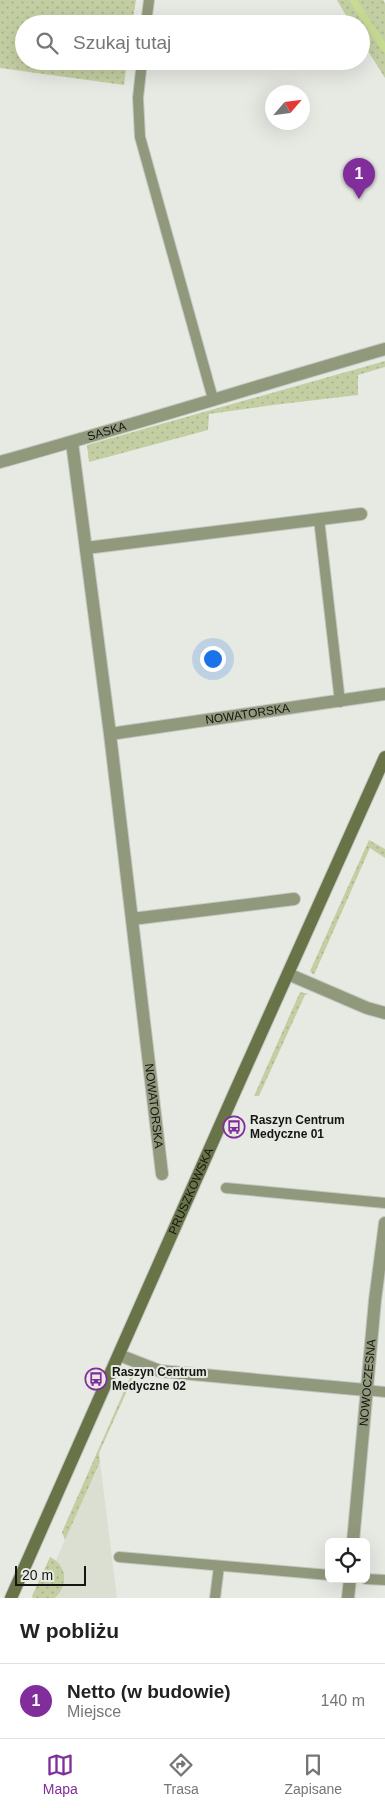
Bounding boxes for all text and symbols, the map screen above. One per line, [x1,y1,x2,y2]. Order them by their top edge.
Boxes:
search box [15,15,370,70]
icon: search [33,29,61,57]
text: Szukaj tutaj [73,32,171,53]
north arrow [265,85,310,130]
pin: 1 [343,158,375,199]
street label: SASKA [86,419,128,444]
your location [200,646,226,672]
street label: NOWATORSKA [204,701,291,727]
street label: NOWATORSKA [142,1063,166,1149]
place label: Raszyn Centrum Medyczne 01 [250,1113,345,1141]
bus stop icon: Raszyn Centrum Medyczne 01 [222,1115,246,1139]
street label: PRUSZKOWSKA [166,1145,216,1237]
street label: NOWOCZESNA [357,1338,378,1427]
place label: Raszyn Centrum Medyczne 02 [112,1365,207,1393]
bus stop icon: Raszyn Centrum Medyczne 02 [84,1367,108,1391]
map controls [325,1538,370,1583]
button: locate [325,1538,370,1583]
scale bar [15,1563,86,1586]
text: 20 m [22,1567,53,1583]
text: W pobliżu [20,1619,119,1642]
text: Netto (w budowie) [67,1681,231,1702]
text: 1 [32,1692,40,1709]
text: 140 m [321,1692,365,1709]
text: Miejsce [67,1703,121,1720]
tab: Mapa [43,1751,78,1797]
tab: Trasa [164,1751,199,1797]
tab: Zapisane [285,1751,342,1797]

